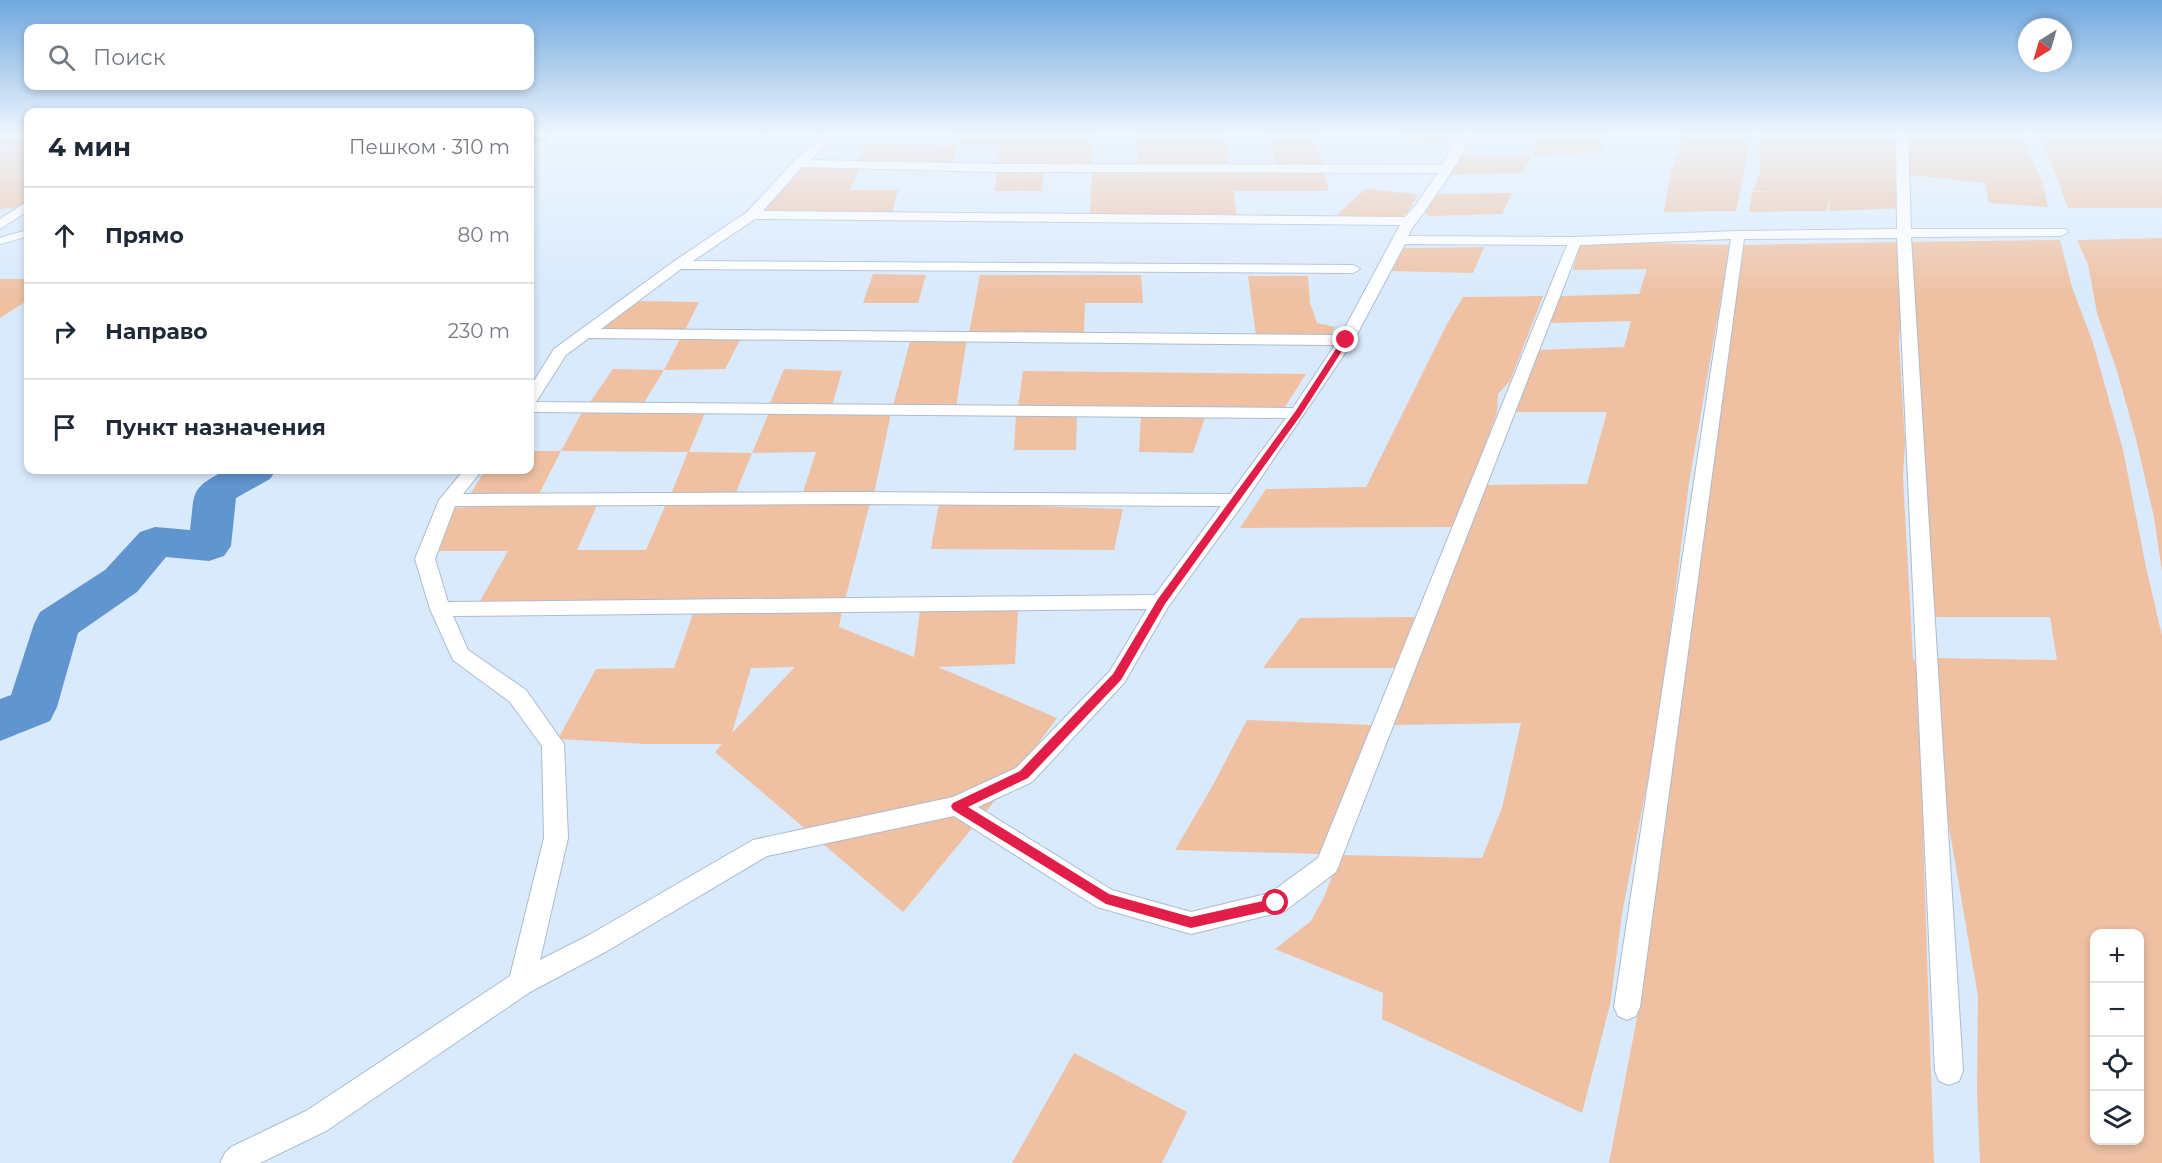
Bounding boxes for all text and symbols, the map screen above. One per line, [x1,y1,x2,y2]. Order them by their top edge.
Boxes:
north arrow [2018,18,2072,72]
search box [24,24,534,90]
icon: search [45,41,78,74]
text: Поиск [93,44,165,71]
text: 4 мин [48,131,131,163]
text: Пешком · 310 m [349,135,510,159]
icon: ahead [48,219,81,252]
text: Прямо [105,222,184,249]
text: 80 m [458,223,510,247]
icon: right [48,315,81,348]
text: Направо [105,318,208,345]
text: 230 m [448,319,510,343]
route end [1332,326,1358,352]
icon: arrive [48,411,81,444]
text: Пункт назначения [105,414,326,441]
route start [1262,889,1288,915]
map controls [2090,929,2144,1145]
button: + [2090,929,2144,983]
button: − [2090,983,2144,1037]
button: locate [2090,1037,2144,1091]
button: layers [2090,1091,2144,1145]

